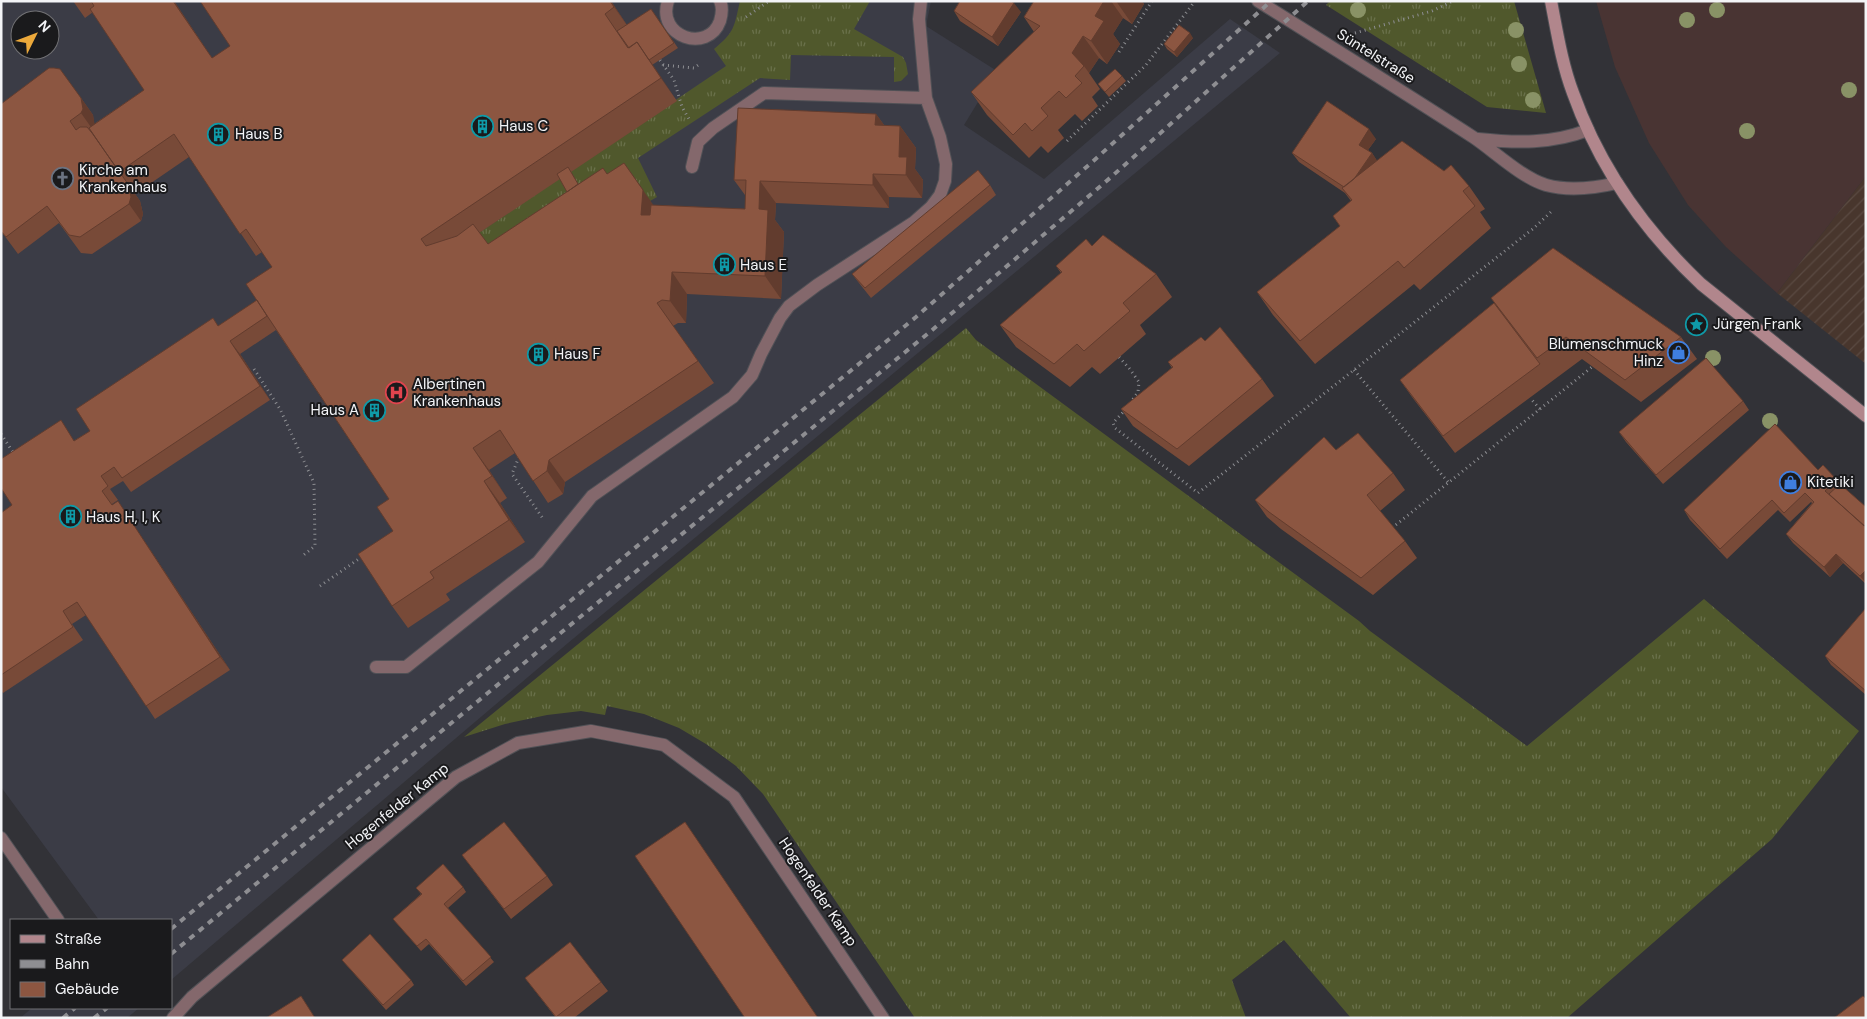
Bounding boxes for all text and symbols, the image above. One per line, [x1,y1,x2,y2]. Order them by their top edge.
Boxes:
north arrow [10,10,60,60]
text: N [35,16,55,36]
street label: Süntelstraße [1333,24,1419,88]
building icon: Haus C [471,114,495,138]
place label: Haus C [499,116,548,136]
building icon: Haus B [207,122,231,146]
place label: Haus B [235,124,283,144]
place label: Kirche am Krankenhaus [79,160,167,197]
church icon: Kirche am Krankenhaus [51,167,75,191]
building icon: Haus E [712,253,736,277]
place label: Haus E [740,255,787,275]
place icon: Jürgen Frank [1685,312,1709,336]
place label: Jürgen Frank [1713,314,1802,334]
place label: Blumenschmuck Hinz [1549,334,1663,371]
shop icon: Blumenschmuck Hinz [1667,341,1691,365]
building icon: Haus F [526,342,550,366]
place label: Haus F [554,344,601,364]
place label: Albertinen Krankenhaus [413,374,501,411]
hospital icon: Albertinen Krankenhaus [385,381,409,405]
building icon: Haus A [363,398,387,422]
place label: Haus A [311,400,359,420]
shop icon: Kitetiki [1779,470,1803,494]
place label: Kitetiki [1807,472,1854,492]
building icon: Haus H, I, K [58,505,82,529]
place label: Haus H, I, K [86,507,161,527]
street label: Hogenfelder Kamp [341,758,453,854]
street label: Hogenfelder Kamp [774,834,862,950]
legend [10,919,172,1009]
text: Straße [55,929,102,949]
text: Bahn [55,954,89,974]
text: Gebäude [55,979,119,999]

